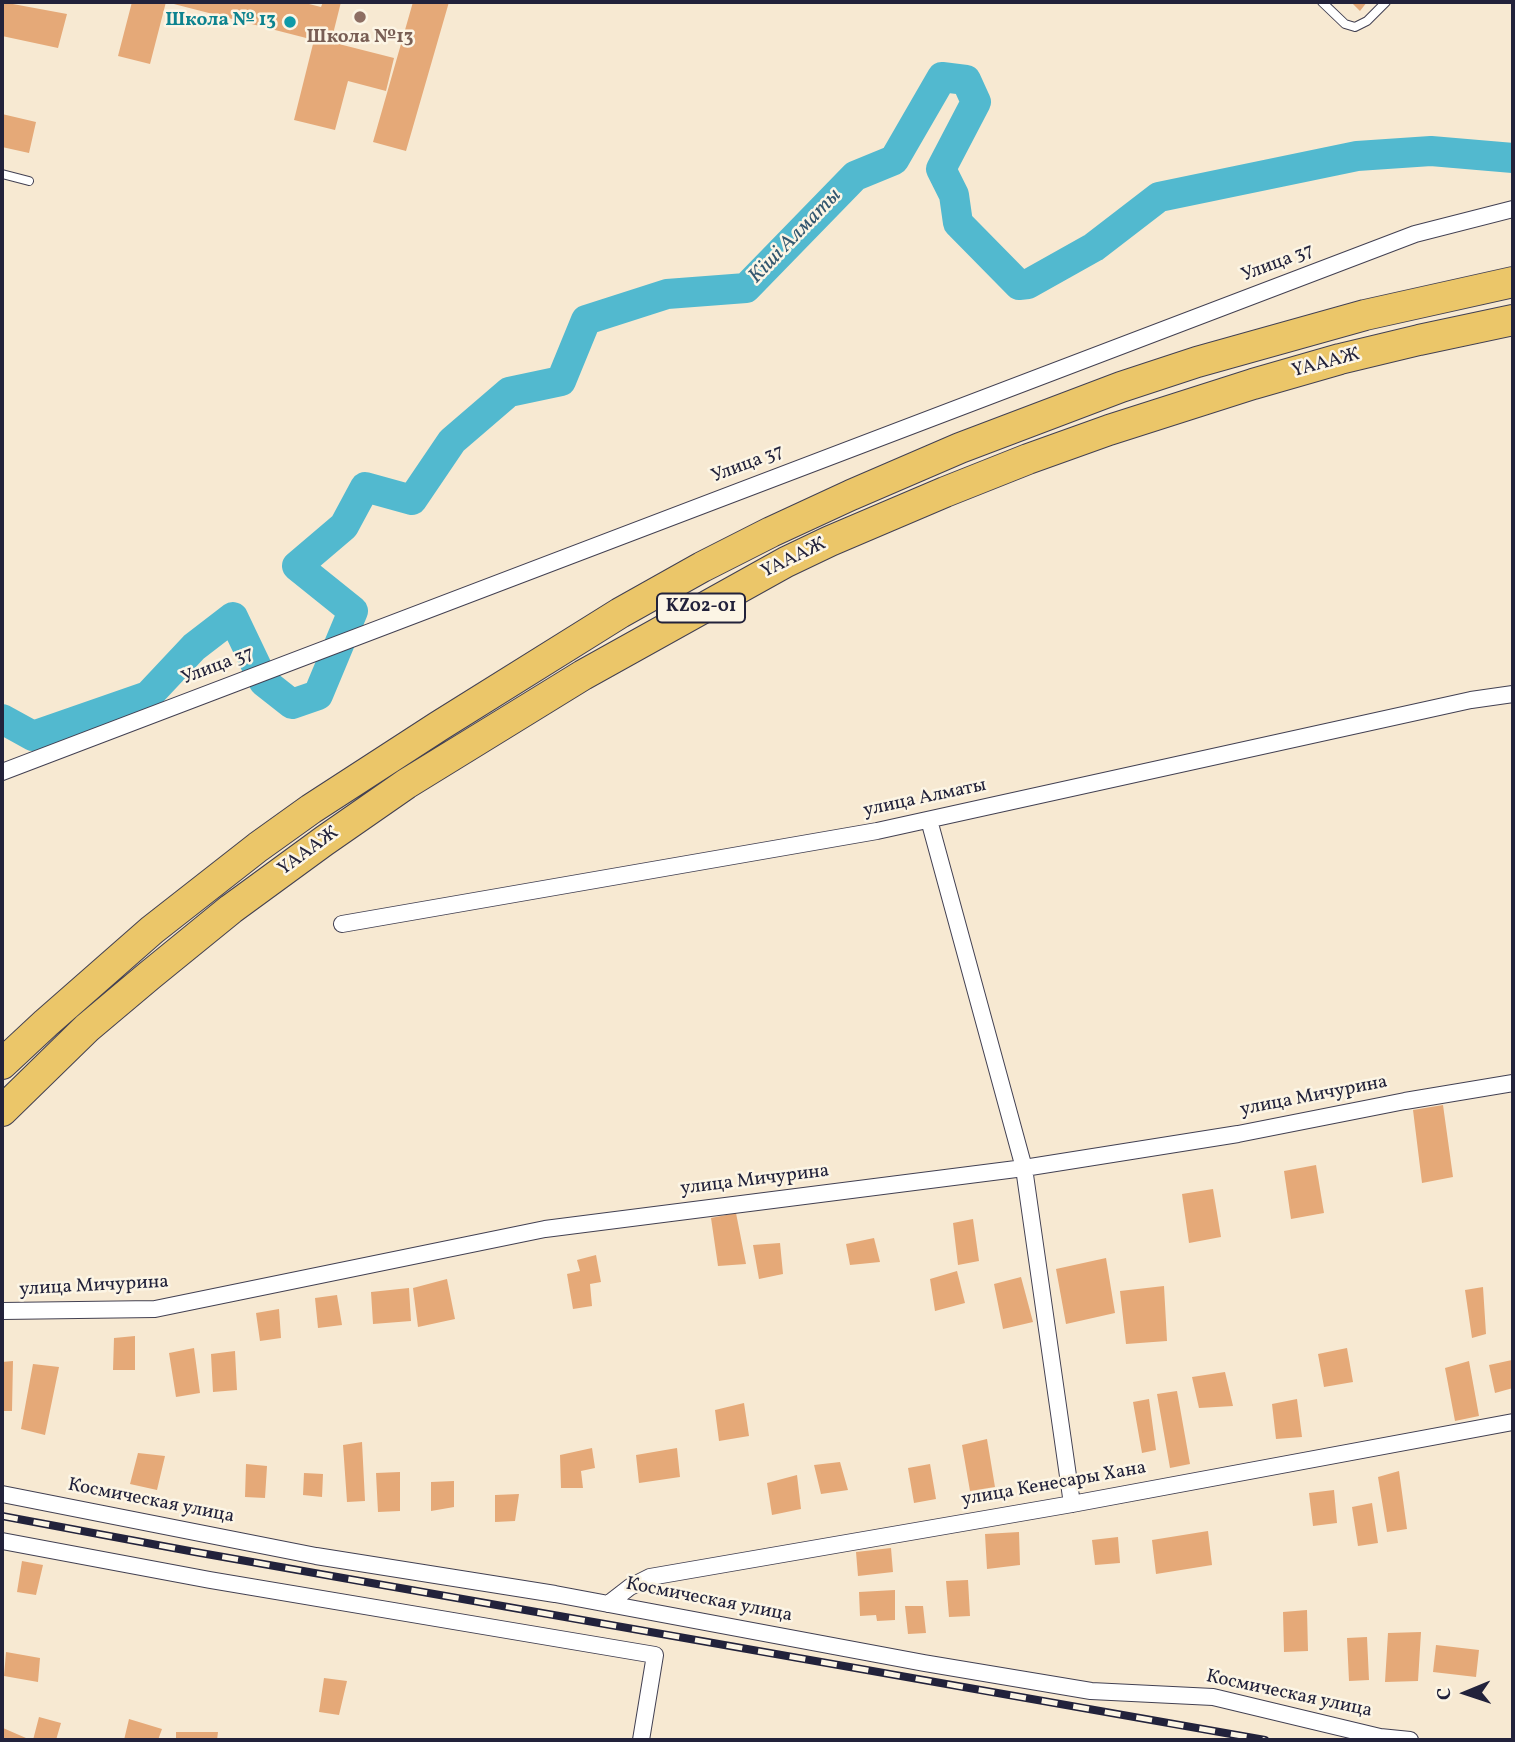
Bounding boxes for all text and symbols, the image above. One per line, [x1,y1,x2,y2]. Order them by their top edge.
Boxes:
marker: Школа №13 [352,9,368,25]
place label: Школа № 13 [165,11,276,33]
marker: Школа № 13 [282,14,298,30]
place label: Школа №13 [307,28,413,50]
water label: Кіші Алматы [744,184,848,290]
street label: Улица 37 [1239,240,1317,288]
street label: ҮАААЖ [1290,344,1362,384]
street label: Улица 37 [709,441,787,489]
street label: ҮАААЖ [758,534,830,584]
road number: KZ02-01 [657,594,745,622]
street label: Улица 37 [179,643,257,691]
street label: улица Алматы [861,775,989,823]
street label: ҮАААЖ [274,822,344,882]
street label: улица Мичурина [1238,1072,1390,1122]
street label: улица Мичурина [679,1161,831,1201]
street label: улица Мичурина [19,1272,169,1302]
street label: улица Кенесары Хана [960,1458,1148,1512]
street label: Космическая улица [66,1475,236,1529]
street label: Космическая улица [624,1574,794,1628]
north arrow [1431,1658,1501,1728]
street label: Космическая улица [1204,1666,1374,1724]
text: С [1432,1687,1458,1700]

